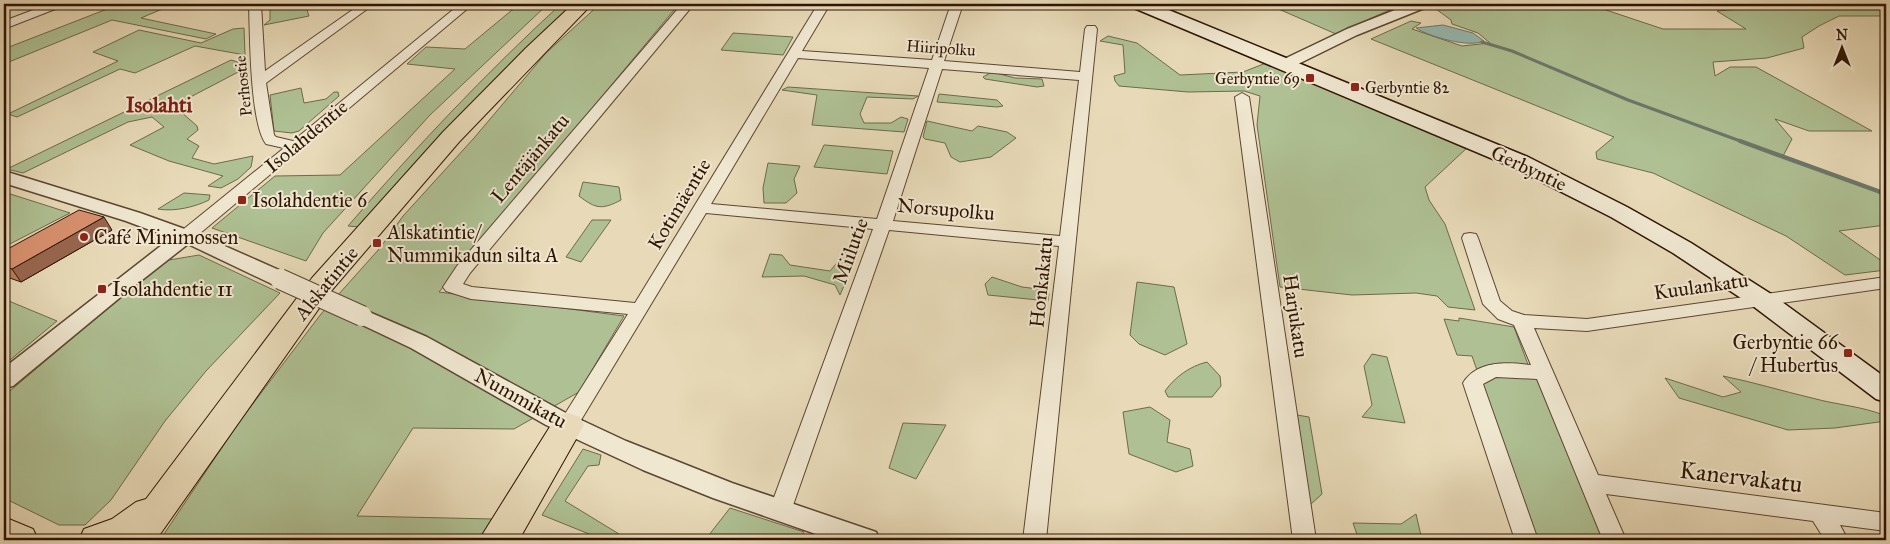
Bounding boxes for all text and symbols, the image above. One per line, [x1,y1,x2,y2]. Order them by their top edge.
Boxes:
north arrow [1818,22,1868,72]
text: N [1836,27,1848,44]
street label: Hiiripolku [906,36,977,60]
street label: Perhostie [230,54,256,117]
place label: Gerbyntie 69 [1215,69,1300,88]
marker: Gerbyntie 69 [1304,72,1316,84]
place label: Gerbyntie 82 [1365,78,1450,97]
marker: Gerbyntie 82 [1349,81,1361,93]
district label: Isolahti [126,92,192,118]
street label: Isolahdentie [260,94,352,178]
street label: Lentäjänkatu [486,108,574,207]
street label: Gerbyntie [1487,140,1571,196]
street label: Kotimäentie [642,154,716,254]
place label: Isolahdentie 6 [252,188,368,212]
street label: Norsupolku [896,193,996,225]
marker: Isolahdentie 6 [236,194,248,206]
street label: Miilutie [827,215,873,287]
place label: Alskatintie/ Nummikadun silta A [386,220,559,267]
place label: Café Minimossen [94,225,239,249]
marker: Café Minimossen [78,231,90,243]
street label: Honkakatu [1024,235,1058,329]
marker: Alskatintie/ Nummikadun silta A [371,237,383,249]
street label: Alskatintie [288,241,363,326]
street label: Kuulankatu [1652,267,1750,305]
street label: Harjukatu [1278,273,1314,360]
place label: Isolahdentie 11 [112,277,233,301]
marker: Isolahdentie 11 [96,283,108,295]
place label: Gerbyntie 66 / Hubertus [1732,330,1839,377]
marker: Gerbyntie 66 / Hubertus [1842,347,1854,359]
street label: Nummikatu [471,363,572,433]
street label: Kanervakatu [1678,455,1804,499]

